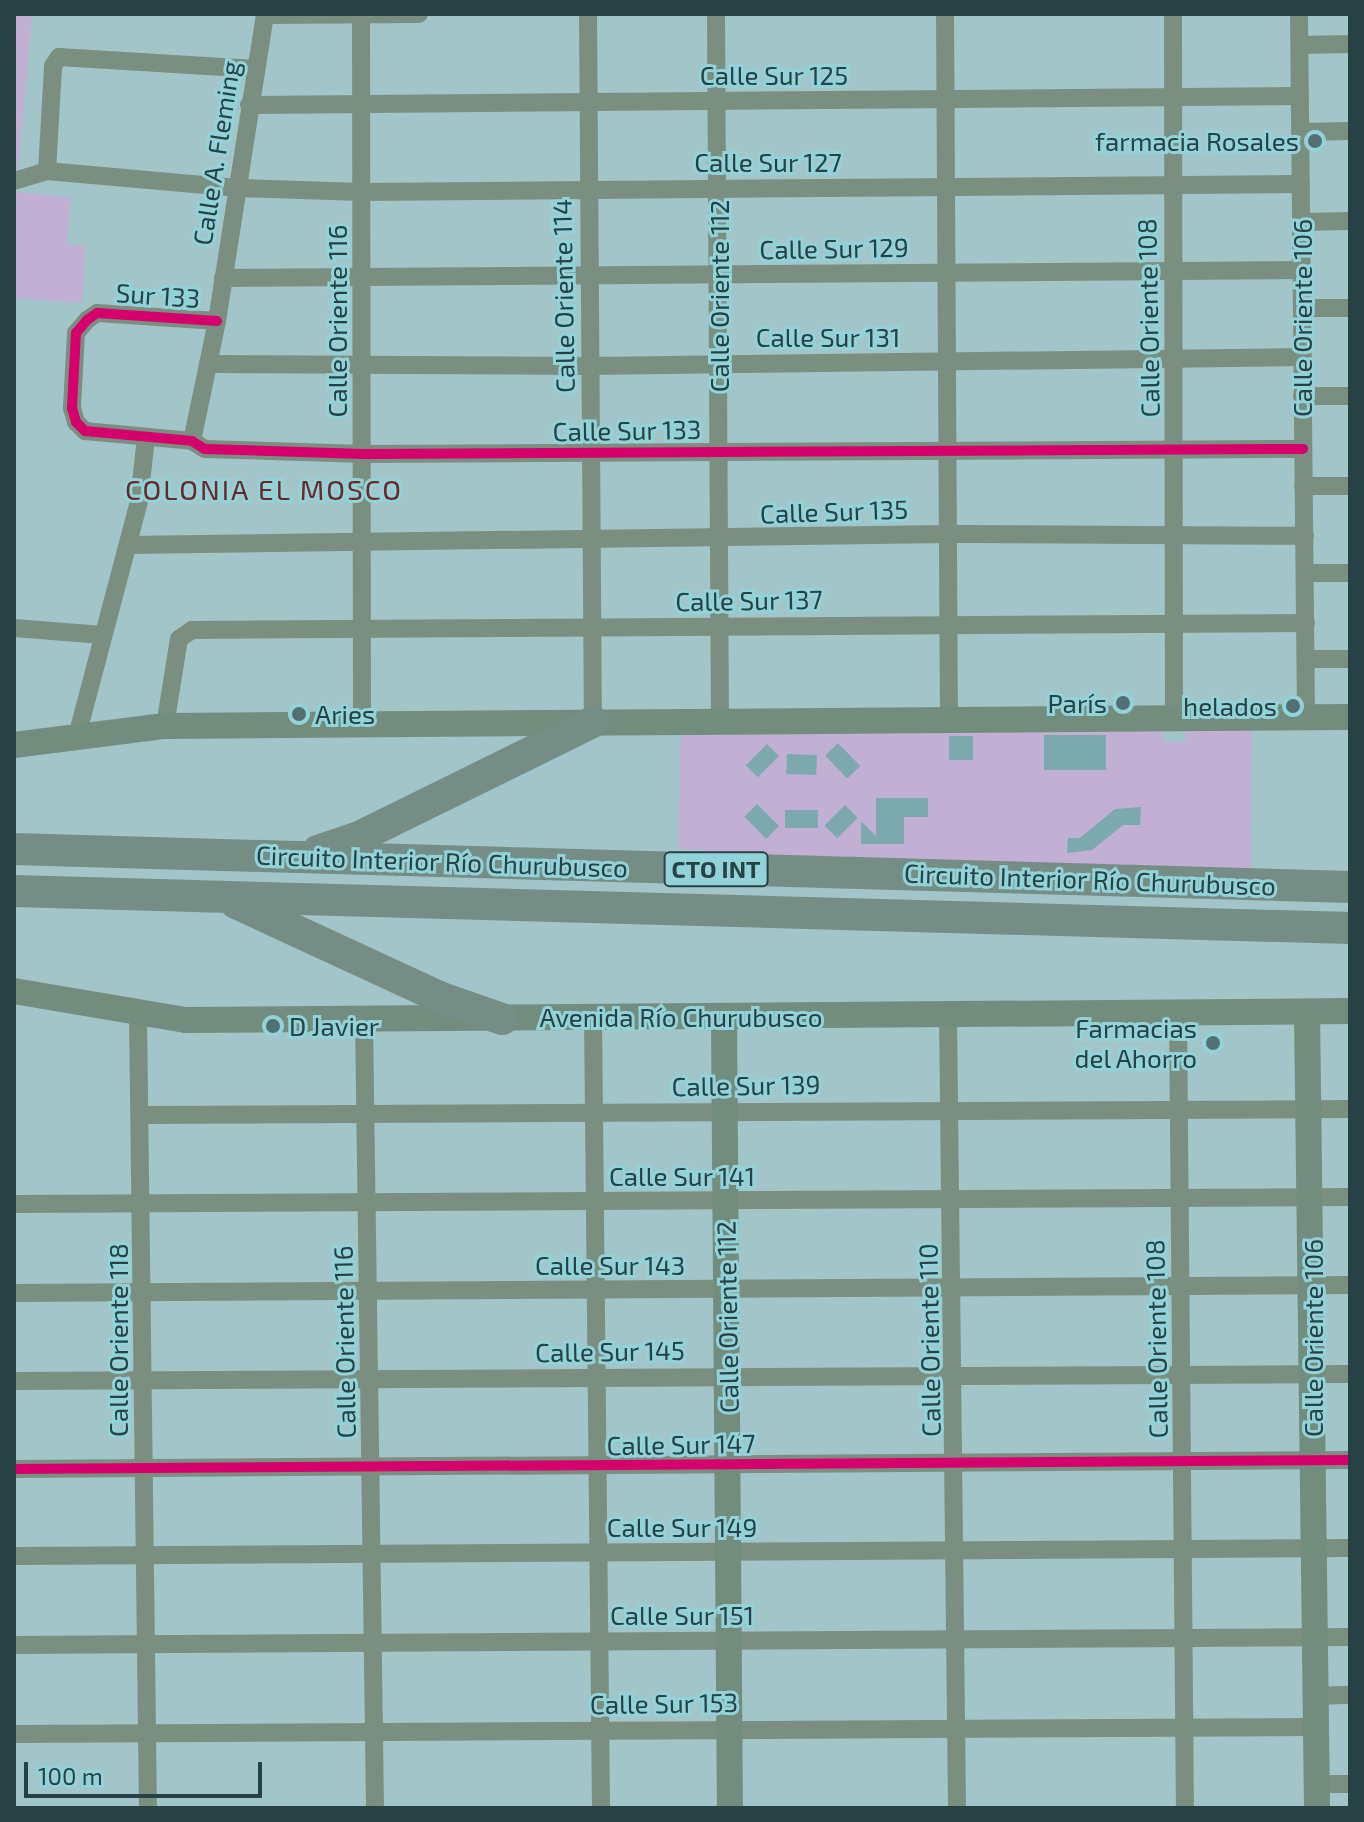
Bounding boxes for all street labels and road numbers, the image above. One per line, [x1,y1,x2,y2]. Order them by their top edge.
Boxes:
street label: Calle A. Fleming [186,58,246,248]
street label: Calle Sur 125 [700,59,848,91]
street label: Calle Sur 127 [694,146,842,178]
street label: Calle Oriente 114 [546,199,580,393]
street label: Calle Oriente 112 [703,200,735,392]
street label: Calle Oriente 108 [1131,218,1165,418]
street label: Calle Oriente 106 [1286,219,1318,417]
street label: Calle Oriente 116 [321,225,353,417]
street label: Calle Sur 129 [759,231,909,265]
street label: Sur 133 [115,276,201,314]
street label: Calle Sur 131 [755,321,901,353]
street label: Calle Sur 133 [552,413,702,447]
street label: Calle Sur 135 [759,493,909,529]
street label: Calle Sur 137 [675,583,823,617]
street label: Circuito Interior Río Churubusco [255,839,629,883]
road number: CTO INT [662,849,770,889]
street label: Circuito Interior Río Churubusco [903,857,1277,901]
street label: Avenida Río Churubusco [540,1001,822,1033]
street label: Calle Sur 139 [671,1068,821,1102]
street label: Calle Sur 141 [609,1160,755,1192]
street label: Calle Oriente 112 [710,1220,744,1414]
street label: Calle Oriente 108 [1139,1239,1173,1439]
street label: Calle Oriente 106 [1297,1239,1329,1437]
street label: Calle Oriente 118 [102,1243,134,1437]
street label: Calle Oriente 110 [912,1243,946,1437]
street label: Calle Oriente 116 [327,1245,361,1439]
street label: Calle Sur 143 [535,1249,685,1281]
street label: Calle Sur 145 [535,1334,685,1368]
street label: Calle Sur 147 [606,1427,756,1461]
street label: Calle Sur 149 [606,1511,758,1543]
street label: Calle Sur 151 [610,1599,754,1631]
street label: Calle Sur 153 [589,1686,739,1720]

